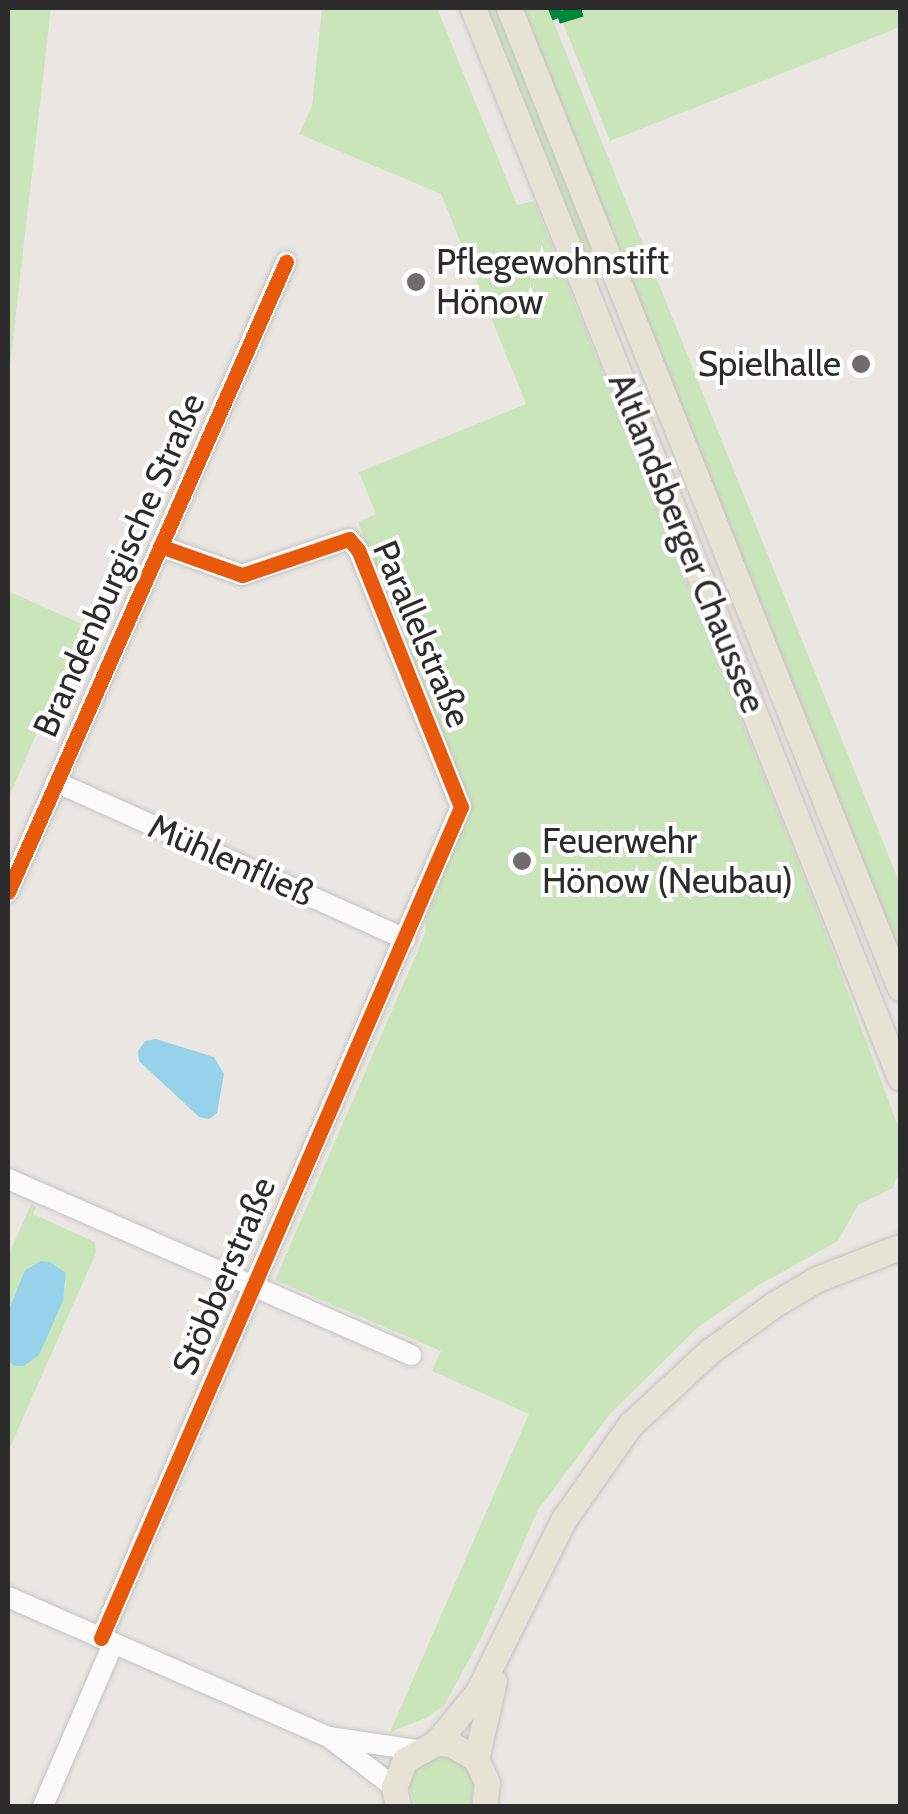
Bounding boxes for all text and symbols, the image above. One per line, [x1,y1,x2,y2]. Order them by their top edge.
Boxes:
place label: Pflegewohnstift Hönow [436,241,669,323]
marker: Pflegewohnstift Hönow [405,271,427,293]
place label: Spielhalle [698,343,841,385]
marker: Spielhalle [850,353,872,375]
street label: Altlandsberger Chaussee [600,367,774,719]
street label: Brandenburgische Straße [24,387,214,743]
street label: Parallelstraße [364,535,480,733]
street label: Mühlenfließ [142,805,320,915]
place label: Feuerwehr Hönow (Neubau) [542,820,793,902]
marker: Feuerwehr Hönow (Neubau) [511,850,533,872]
street label: Stöbberstraße [164,1171,284,1381]

